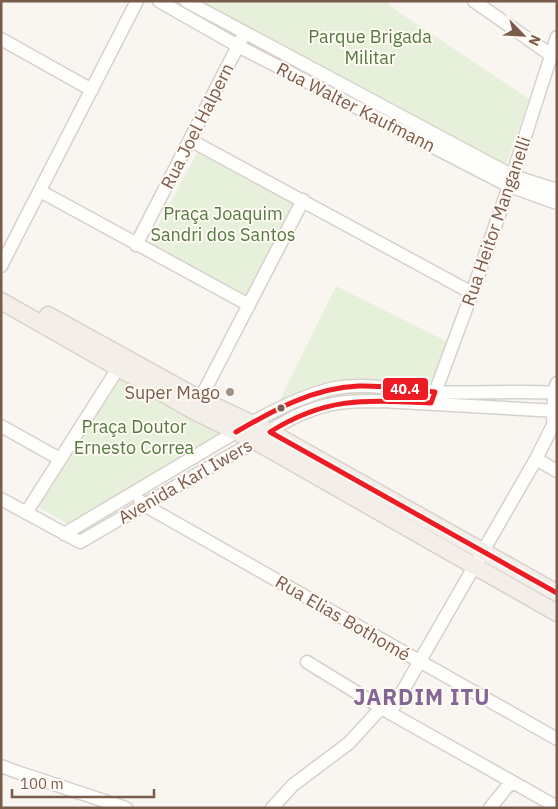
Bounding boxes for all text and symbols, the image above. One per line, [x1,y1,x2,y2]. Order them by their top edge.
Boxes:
north arrow [498,10,548,60]
park label: Parque Brigada Militar [308,25,432,69]
text: N [525,32,545,49]
street label: Rua Walter Kaufmann [273,57,439,157]
street label: Rua Joel Halpern [155,59,239,193]
street label: Rua Heitor Manganelli [456,133,536,309]
park label: Praça Joaquim Sandri dos Santos [150,202,296,246]
line badge: 40.4 [382,377,429,401]
text: 40.4 [390,380,420,398]
place label: Super Mago [124,381,220,404]
marker: Super Mago [224,386,236,398]
unlabelled marker [276,403,286,413]
park label: Praça Doutor Ernesto Correa [74,415,195,459]
street label: Avenida Karl Iwers [114,433,256,529]
street label: Rua Elias Bothomé [271,570,415,666]
district label: JARDIM ITU [353,682,491,711]
scale bar [12,766,155,798]
text: 100 m [20,774,64,793]

